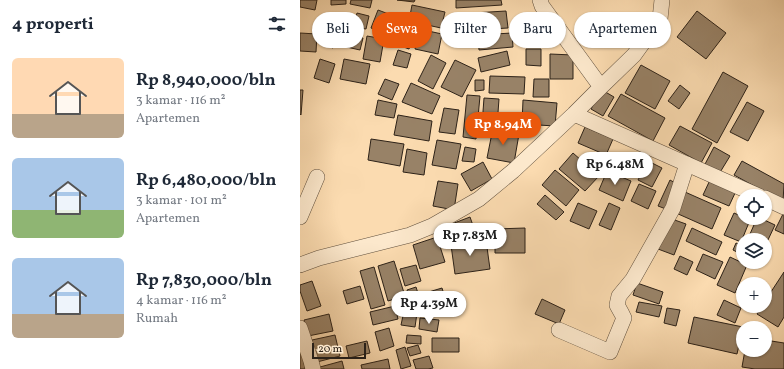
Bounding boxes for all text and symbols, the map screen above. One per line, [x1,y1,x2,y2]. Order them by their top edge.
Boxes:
chip: Beli [312,12,364,48]
chip: Sewa [372,12,432,48]
chip: Filter [440,12,501,48]
chip: Baru [509,12,566,48]
chip: Apartemen [574,12,671,48]
text: 4 properti [12,13,94,36]
icon: filters [266,13,288,35]
text: Rp 8,940,000/bln [136,69,276,92]
icon: home [44,74,92,122]
text: 3 kamar · 116 m² [136,92,226,110]
text: Apartemen [136,110,200,128]
pin: Rp 8.94M [462,112,544,146]
text: Rp 8.94M [474,116,532,134]
pin: Rp 6.48M [574,152,656,186]
text: Rp 6.48M [586,156,644,174]
text: Rp 6,480,000/bln [136,169,276,192]
icon: home [44,174,92,222]
map controls [736,189,772,357]
button: locate [736,189,772,225]
text: 3 kamar · 101 m² [136,192,227,210]
text: Apartemen [136,210,200,228]
pin: Rp 7.83M [429,223,511,257]
text: Rp 7.83M [443,227,497,245]
button: layers [736,233,772,269]
text: Rp 7,830,000/bln [136,269,272,292]
icon: home [44,274,92,322]
button: + [736,277,772,313]
pin: Rp 4.39M [388,291,470,325]
text: 4 kamar · 116 m² [136,292,227,310]
text: Rp 4.39M [400,295,458,313]
text: Rumah [136,310,178,328]
button: − [736,321,772,357]
scale bar [312,341,366,360]
text: 20 m [318,342,342,357]

